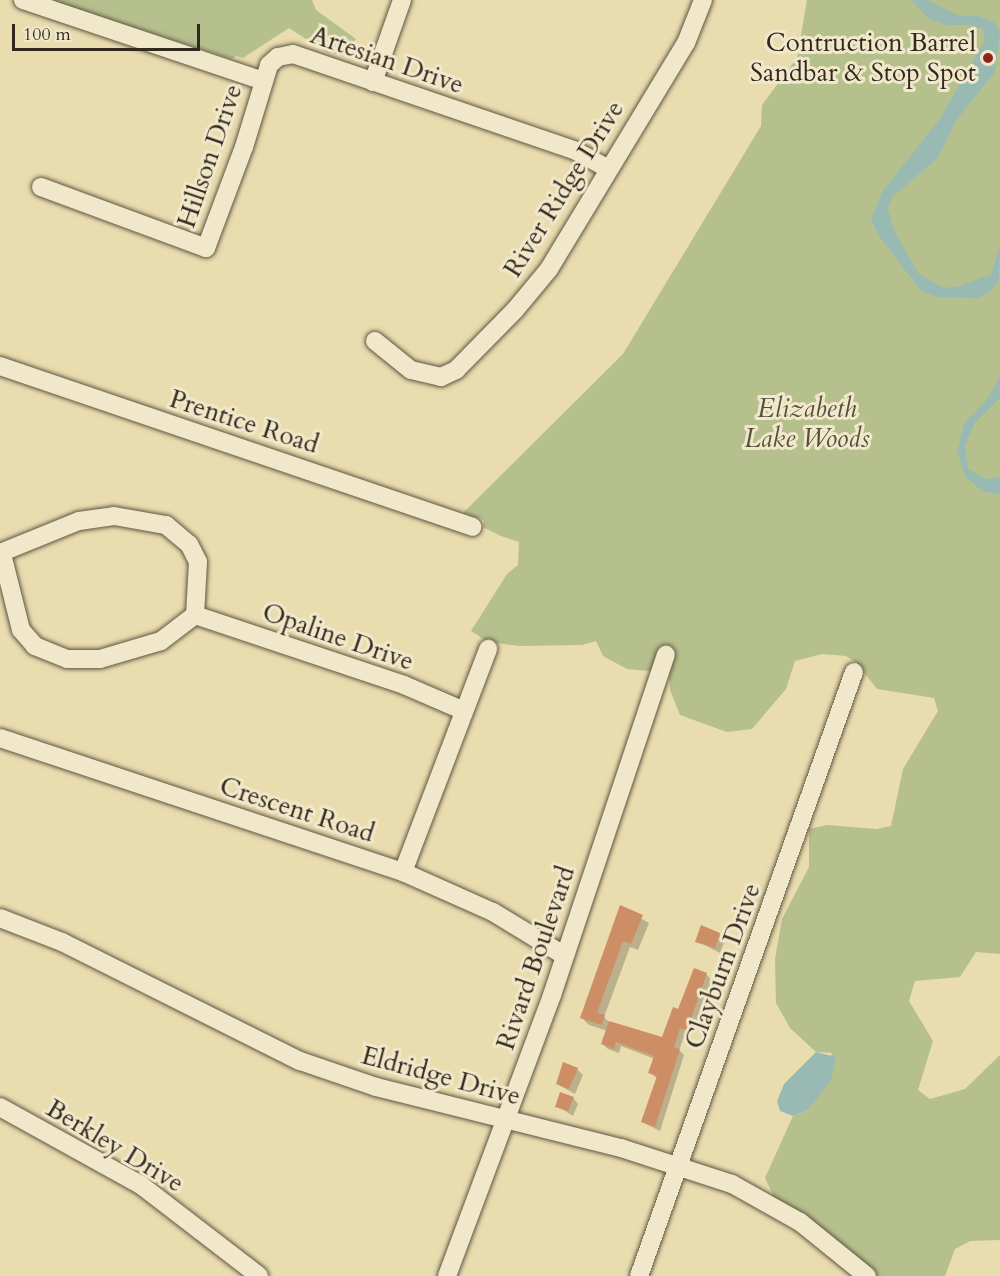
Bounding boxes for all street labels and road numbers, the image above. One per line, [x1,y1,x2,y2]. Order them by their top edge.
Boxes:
street label: Artesian Drive [306,19,468,101]
street label: Hillson Drive [171,80,249,232]
street label: River Ridge Drive [497,95,631,283]
street label: Prentice Road [166,383,322,461]
street label: Opaline Drive [258,597,418,677]
street label: Crescent Road [216,770,378,850]
street label: Rivard Boulevard [490,862,582,1054]
street label: Clayburn Drive [679,879,767,1053]
street label: Eldridge Drive [358,1040,524,1112]
street label: Berkley Drive [41,1093,189,1199]

